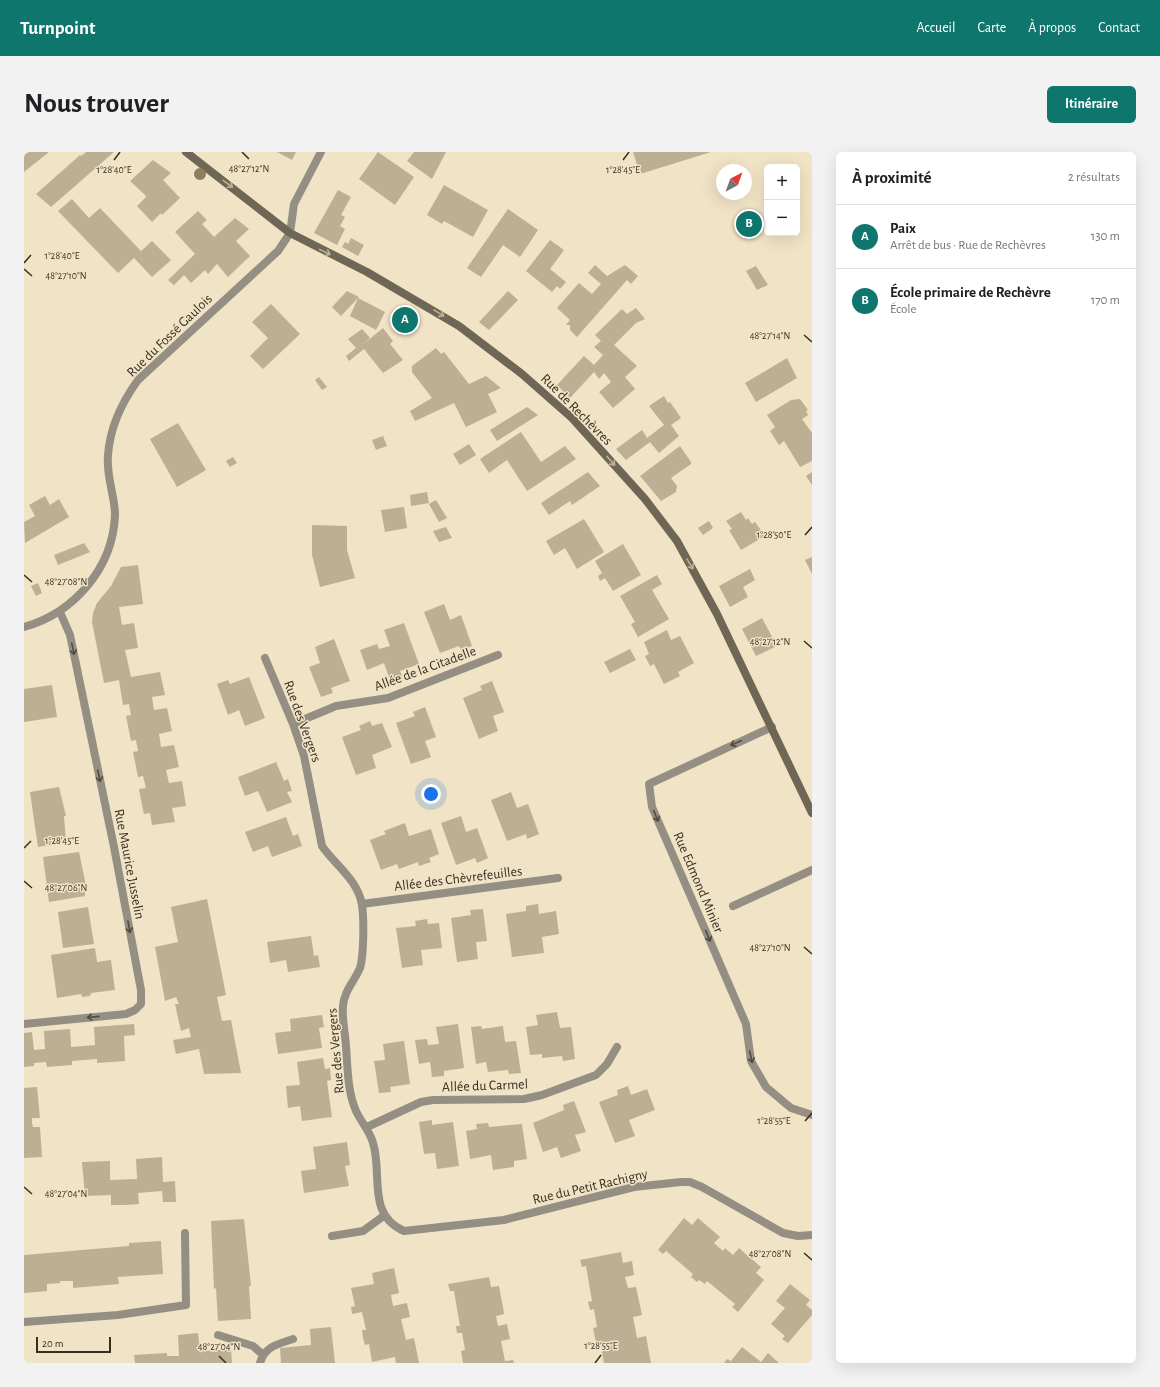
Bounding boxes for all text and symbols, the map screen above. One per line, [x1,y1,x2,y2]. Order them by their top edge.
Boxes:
text: Turnpoint [20,19,95,38]
text: Accueil [916,21,955,35]
text: Carte [977,21,1006,35]
text: À propos [1028,21,1076,35]
text: Contact [1098,21,1140,35]
button: Itinéraire [1047,86,1136,123]
text: Nous trouver [24,90,169,118]
text: 48°27'12"N [229,164,269,174]
north arrow [716,164,752,200]
map controls [764,164,800,236]
button: + [764,164,800,200]
text: 1°28'40"E [96,165,132,175]
text: 1°28'45"E [606,165,640,175]
text: À proximité [852,169,932,186]
text: 2 résultats [1068,171,1120,184]
one-way arrow [223,180,234,188]
button: − [764,200,800,236]
pin: B [736,209,762,239]
text: Paix [890,221,916,236]
text: A [861,230,869,243]
text: 130 m [1091,230,1120,243]
text: Arrêt de bus · Rue de Rechèvres [890,239,1046,252]
one-way arrow [318,249,330,256]
text: 1°28'40"E [44,251,80,261]
text: 48°27'10"N [45,271,87,281]
text: École primaire de Rechèvre [890,285,1051,300]
street label: Rue du Fossé Gaulois [124,292,215,380]
text: B [861,294,869,307]
text: 170 m [1091,294,1120,307]
text: École [890,303,917,316]
pin: A [392,305,418,335]
one-way arrow [433,309,444,317]
text: 48°27'14"N [750,331,790,341]
street label: Rue de Rechèvres [538,371,615,448]
one-way arrow [606,456,615,466]
text: 1°28'50"E [757,530,791,540]
one-way arrow [687,558,695,570]
text: 48°27'08"N [45,577,87,587]
text: 48°27'12"N [750,637,790,647]
one-way arrow [69,642,77,655]
street label: Allée de la Citadelle [373,644,478,694]
street label: Rue des Vergers [281,679,323,764]
one-way arrow [731,740,743,747]
one-way arrow [96,769,104,782]
your location [421,784,441,804]
street label: Rue Maurice Jusselin [111,808,147,921]
one-way arrow [653,810,660,822]
street label: Rue Edmond Minier [671,830,726,935]
text: 1°28'45"E [45,836,79,846]
street label: Allée des Chèvrefeuilles [393,864,523,894]
text: 48°27'06"N [45,883,87,893]
one-way arrow [126,920,134,933]
one-way arrow [705,929,712,941]
text: 48°27'10"N [749,943,791,953]
street label: Rue des Vergers [325,1008,347,1094]
one-way arrow [87,1013,100,1021]
one-way arrow [748,1050,755,1063]
street label: Allée du Carmel [442,1077,528,1094]
text: 1°28'55"E [757,1116,791,1126]
street label: Rue du Petit Rachigny [531,1167,649,1207]
text: 48°27'04"N [45,1189,87,1199]
text: 48°27'08"N [749,1249,791,1259]
scale bar [36,1335,111,1354]
text: 20 m [42,1338,63,1349]
text: 1°28'55"E [584,1341,618,1351]
text: 48°27'04"N [198,1342,240,1352]

